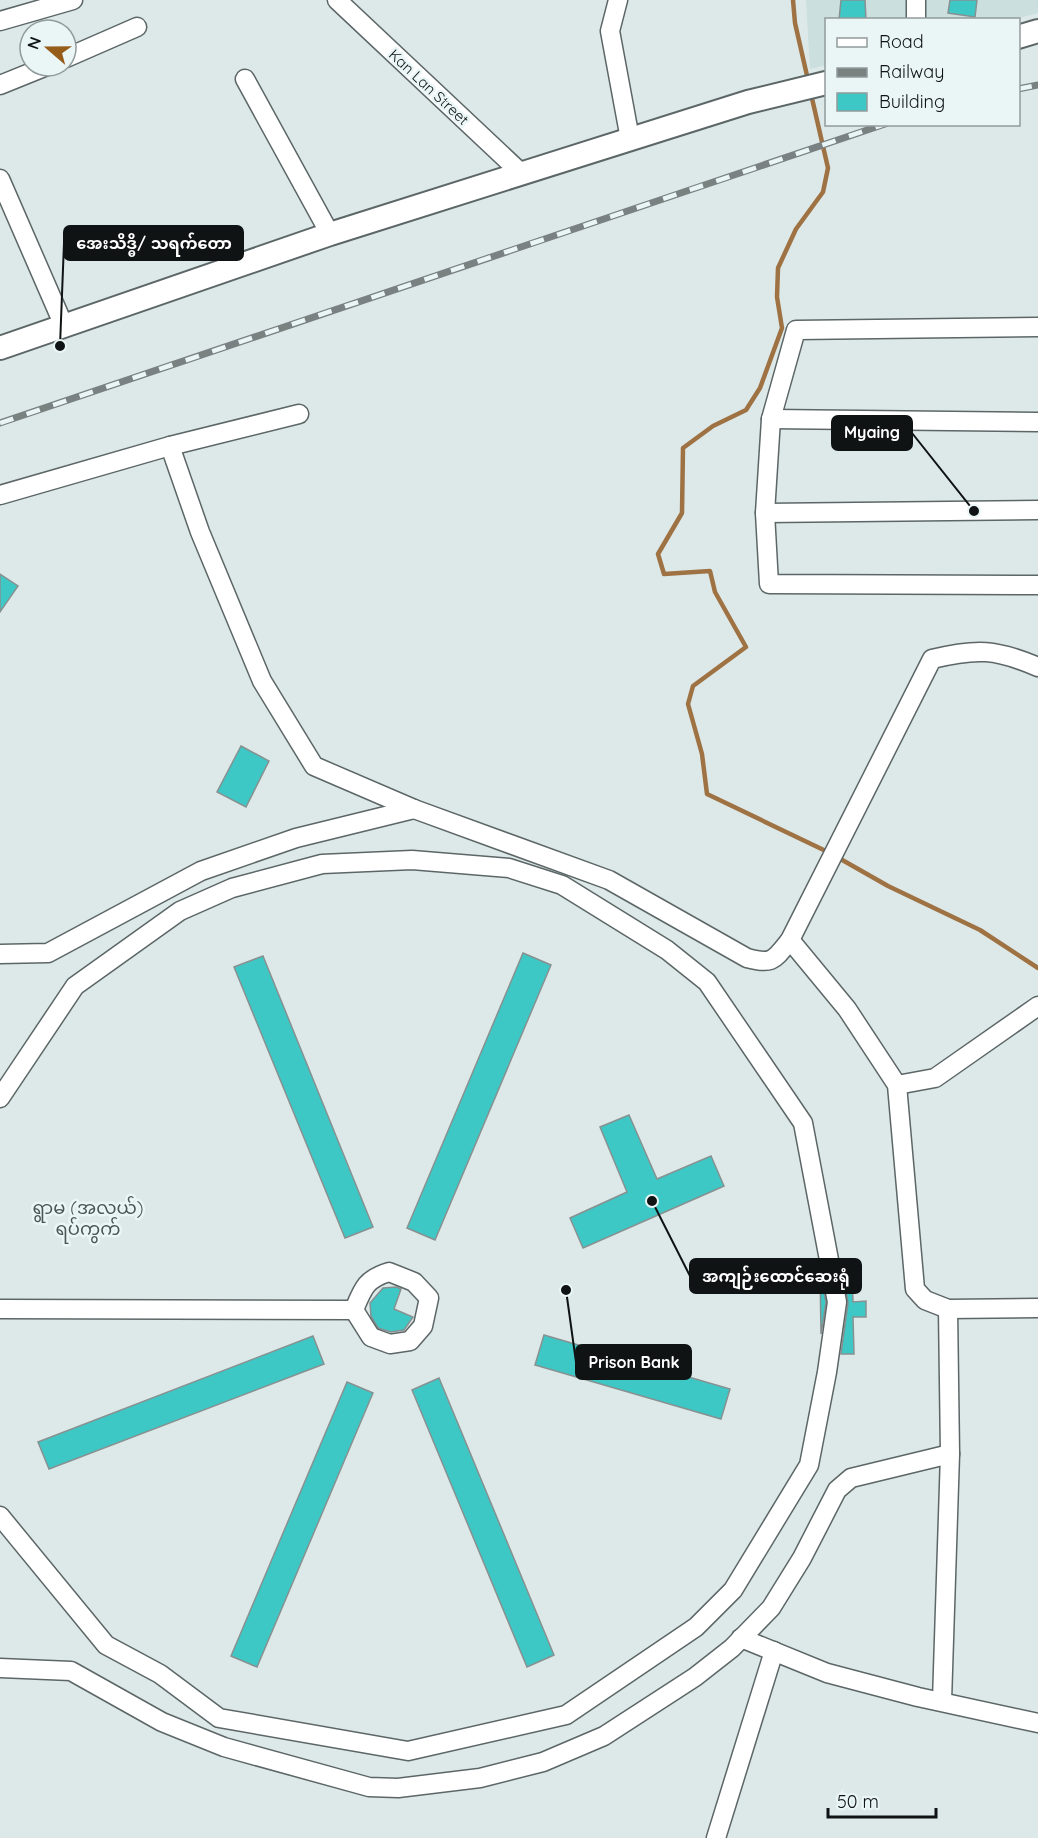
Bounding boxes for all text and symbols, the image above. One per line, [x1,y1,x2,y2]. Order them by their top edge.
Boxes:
north arrow [18,18,78,78]
legend [825,18,1020,126]
text: Road [879,30,924,53]
text: N [22,34,45,52]
street label: Kan Lan Street [385,45,473,129]
text: Railway [879,60,945,83]
text: Building [879,90,945,113]
callout: အေးသိဒ္ဓိ/ သရက်တော [64,226,243,260]
text: အေးသိဒ္ဓိ/ သရက်တော [76,232,232,257]
callout: Myaing [832,416,912,450]
text: Myaing [844,422,900,442]
district label: ရွာမ (အလယ်) ရပ်ကွက် [33,1195,143,1244]
callout: အကျဉ်းထောင်ဆေးရုံ [690,1259,861,1293]
text: အကျဉ်းထောင်ဆေးရုံ [702,1265,850,1290]
callout: Prison Bank [576,1345,691,1379]
text: Prison Bank [588,1352,680,1372]
scale bar [828,1781,936,1819]
text: 50 m [837,1790,879,1813]

